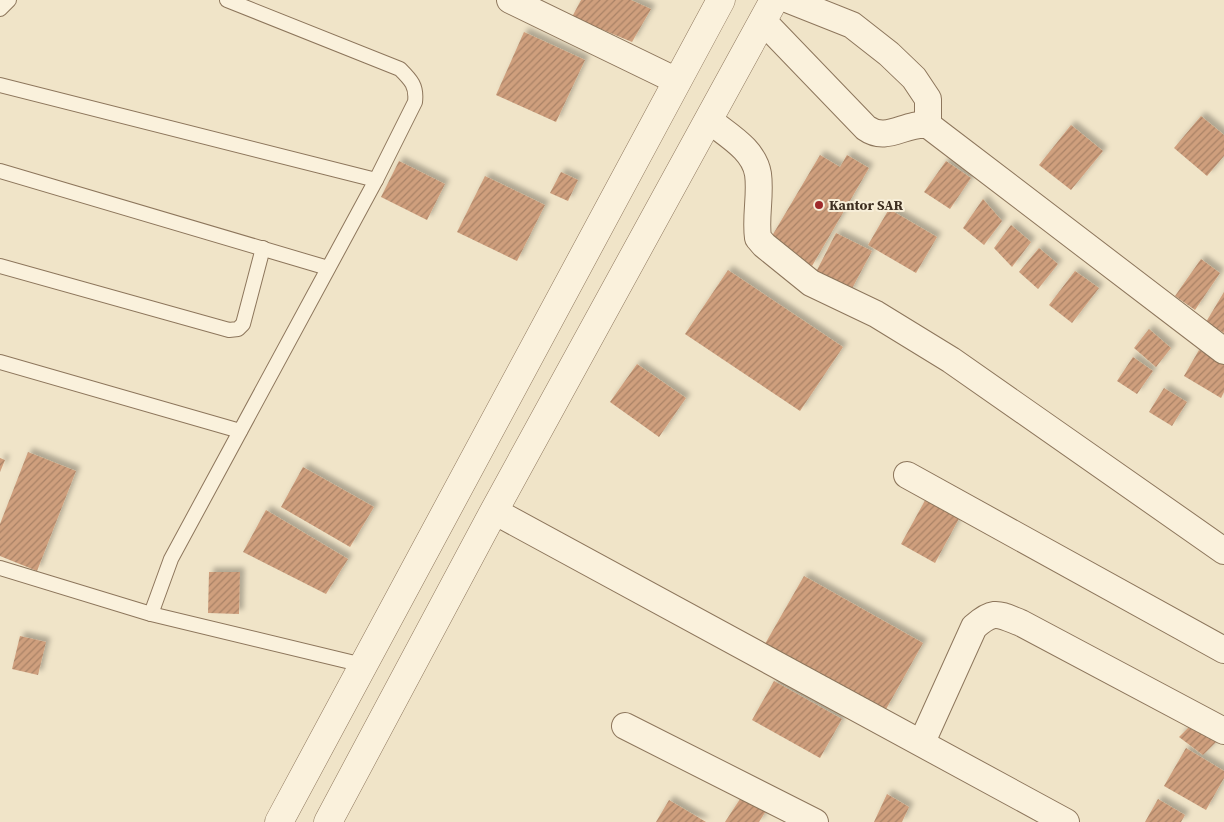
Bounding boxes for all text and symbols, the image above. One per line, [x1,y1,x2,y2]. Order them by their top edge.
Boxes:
place label: Kantor SAR [829,195,904,215]
marker: Kantor SAR [813,199,825,211]

